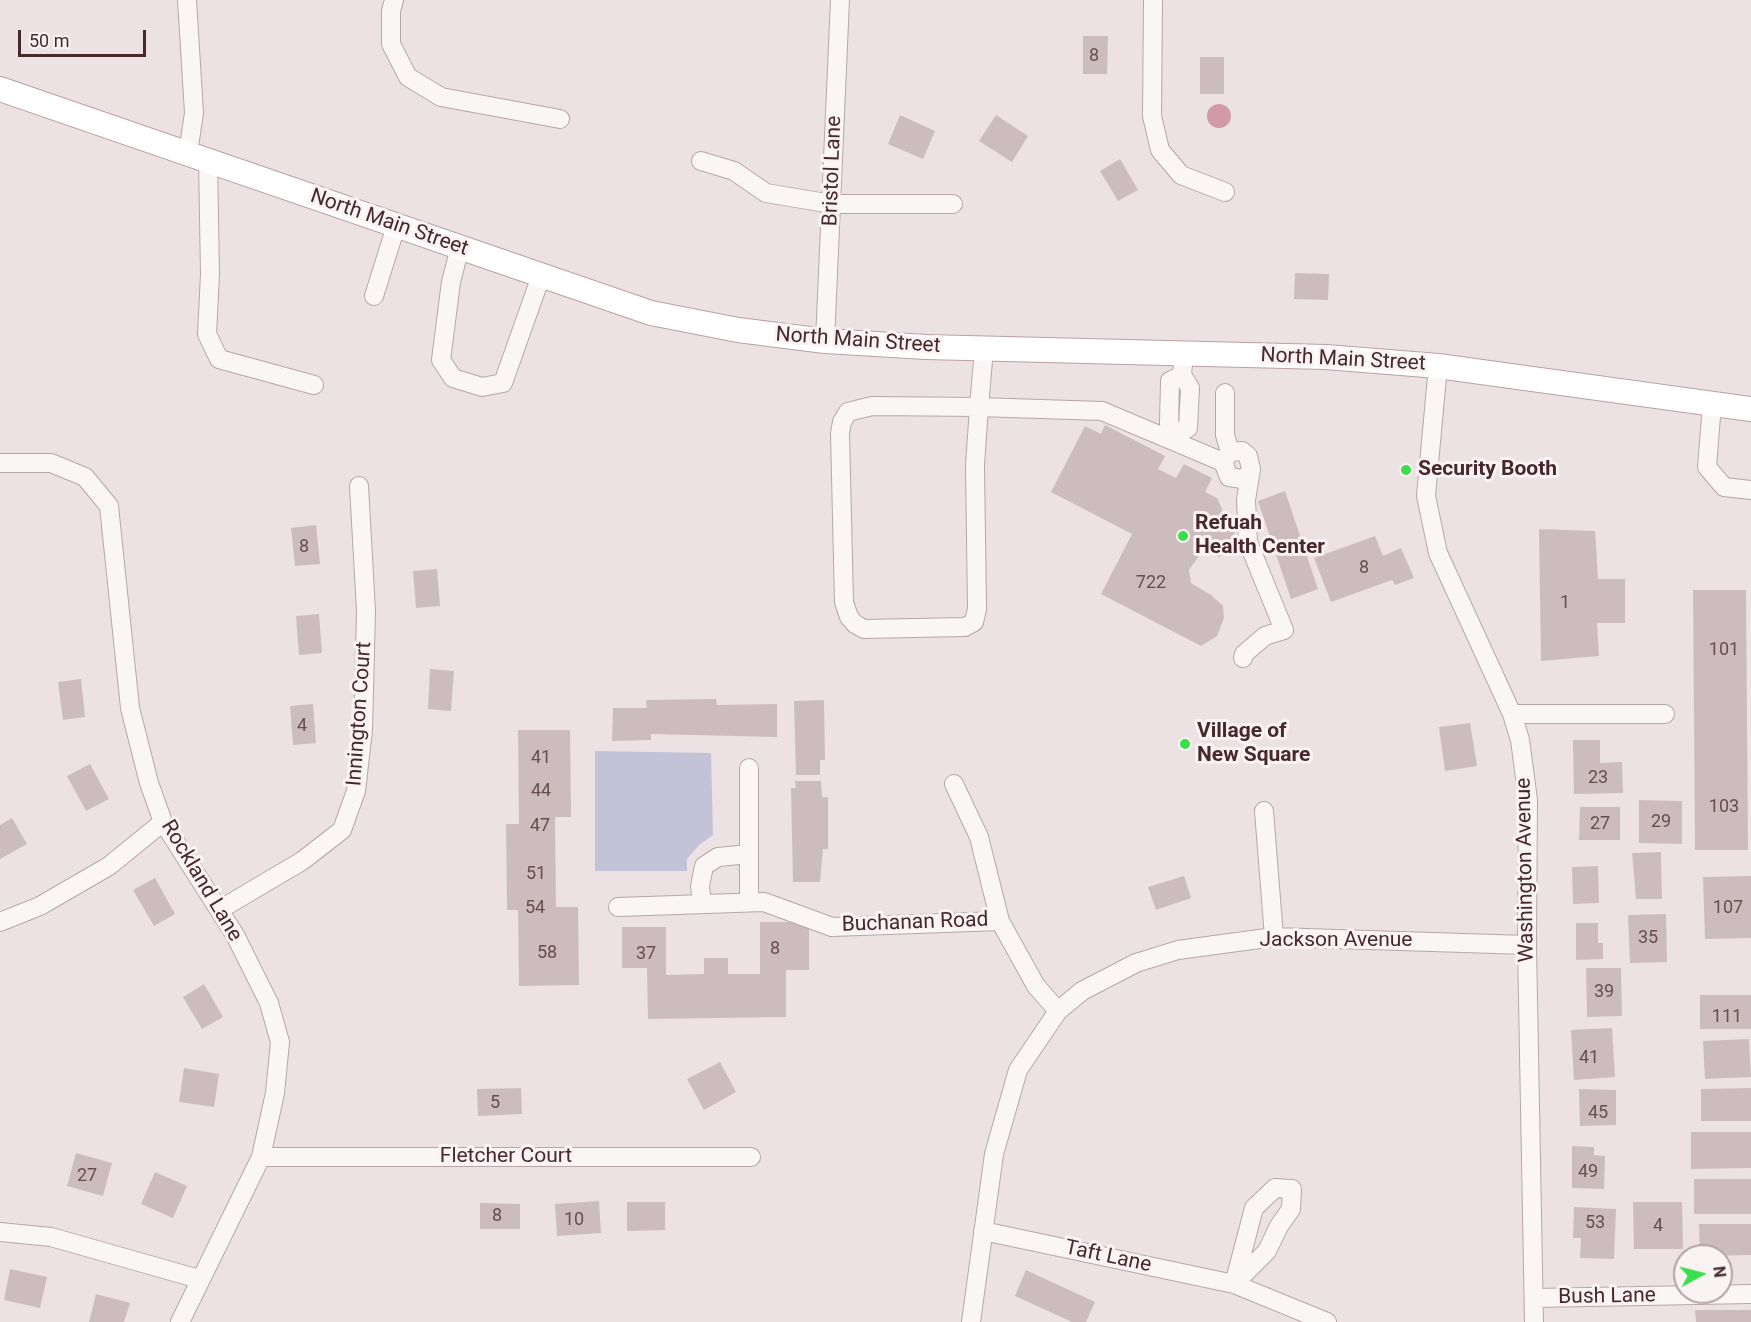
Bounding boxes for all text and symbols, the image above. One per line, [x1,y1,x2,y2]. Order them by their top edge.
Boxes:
scale bar [21,18,148,56]
text: 50 m [29,30,69,51]
house number: 8 [1089,45,1099,67]
street label: Bristol Lane [818,115,848,227]
street label: North Main Street [307,184,471,262]
street label: North Main Street [775,323,941,359]
street label: North Main Street [1260,343,1426,377]
place label: Security Booth [1418,457,1557,483]
marker: Security Booth [1399,463,1413,477]
place label: Refuah Health Center [1195,511,1325,561]
marker: Refuah Health Center [1176,529,1190,543]
house number: 8 [299,536,309,558]
house number: 8 [1359,557,1369,579]
house number: 722 [1136,572,1166,594]
house number: 1 [1560,592,1570,614]
house number: 101 [1709,639,1739,661]
street label: Innington Court [342,641,378,787]
house number: 4 [297,715,307,737]
place label: Village of New Square [1197,719,1310,769]
marker: Village of New Square [1178,737,1192,751]
house number: 41 [531,747,551,769]
house number: 23 [1588,767,1608,789]
street label: Washington Avenue [1512,777,1540,963]
house number: 44 [531,780,551,802]
house number: 103 [1709,796,1739,818]
house number: 29 [1651,811,1671,833]
house number: 27 [1590,813,1610,835]
house number: 47 [530,815,550,837]
street label: Rockland Lane [155,816,247,946]
house number: 51 [526,863,546,885]
house number: 54 [525,897,545,919]
house number: 107 [1713,897,1743,919]
street label: Buchanan Road [841,908,989,938]
house number: 35 [1638,927,1658,949]
street label: Jackson Avenue [1260,928,1412,954]
house number: 8 [770,938,780,960]
house number: 58 [537,942,557,964]
house number: 37 [636,943,656,965]
house number: 39 [1594,981,1614,1003]
house number: 111 [1712,1006,1742,1028]
house number: 41 [1579,1047,1599,1069]
house number: 5 [490,1092,500,1114]
house number: 45 [1588,1102,1608,1124]
street label: Fletcher Court [440,1144,572,1170]
house number: 49 [1578,1161,1598,1183]
house number: 27 [77,1165,97,1187]
house number: 8 [492,1205,502,1227]
house number: 10 [564,1209,584,1231]
house number: 53 [1585,1212,1605,1234]
house number: 4 [1653,1215,1663,1237]
street label: Taft Lane [1063,1236,1153,1278]
north arrow [1673,1244,1733,1304]
text: N [1709,1265,1729,1279]
street label: Bush Lane [1558,1284,1656,1310]

